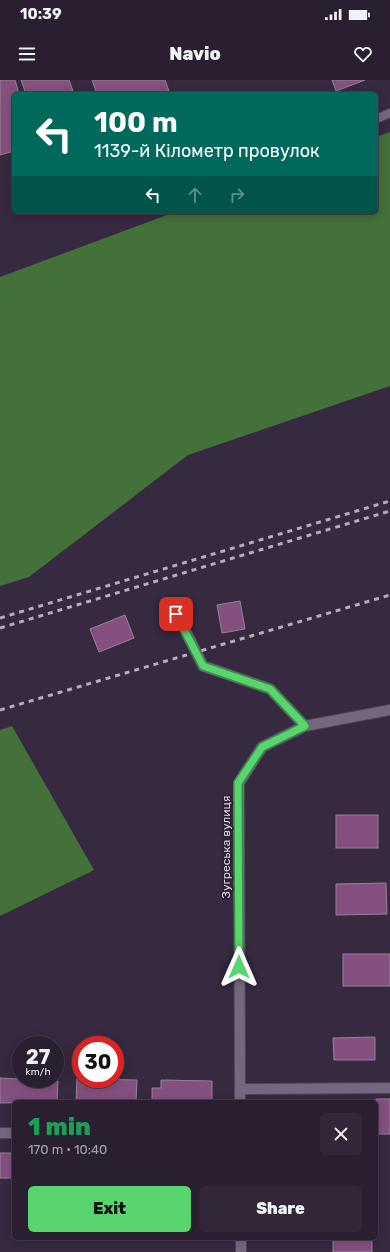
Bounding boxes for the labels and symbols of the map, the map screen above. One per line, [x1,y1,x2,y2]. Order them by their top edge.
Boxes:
pin [159,597,193,631]
street label: Зугреська вулиця [219,796,233,898]
position arrow [218,946,260,988]
speed limit sign: 30 [72,1036,124,1088]

